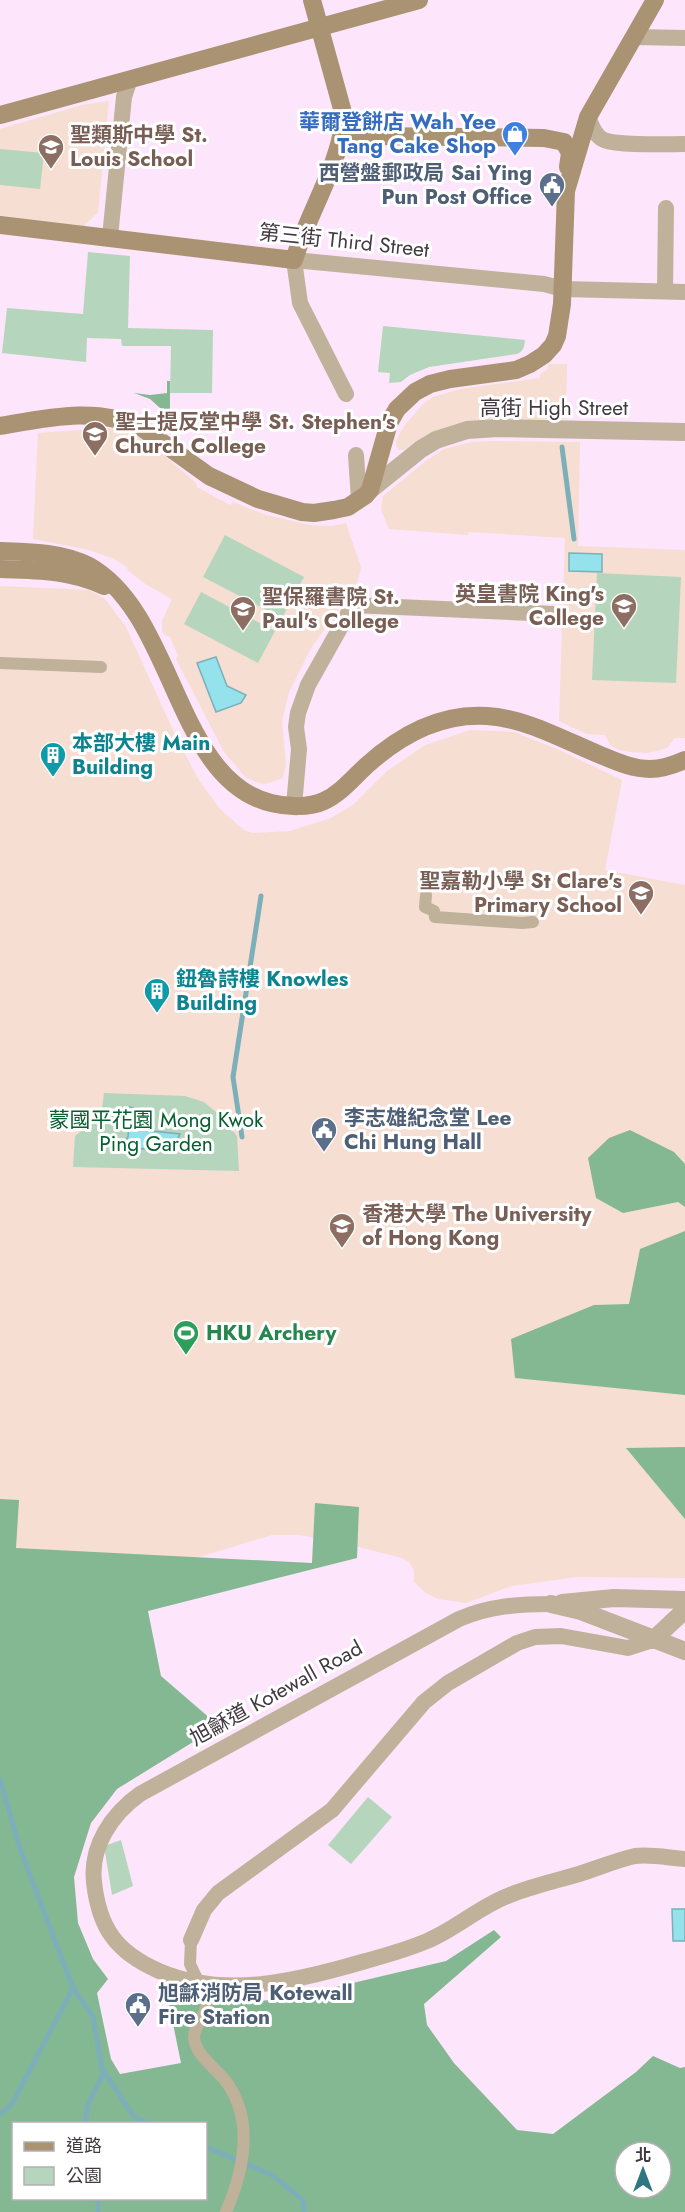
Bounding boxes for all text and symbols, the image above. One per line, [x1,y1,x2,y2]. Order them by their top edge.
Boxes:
place label: 華爾登餅店 Wah Yee Tang Cake Shop [299,107,496,161]
shop icon: 華爾登餅店 Wah Yee Tang Cake Shop [500,119,530,157]
place label: 聖類斯中學 St. Louis School [70,120,208,174]
school or university icon: 聖類斯中學 St. Louis School [36,132,66,170]
place label: 西營盤郵政局 Sai Ying Pun Post Office [319,158,532,212]
public building icon: 西營盤郵政局 Sai Ying Pun Post Office [537,170,567,208]
street label: 第三街 Third Street [257,217,431,265]
street label: 高街 High Street [480,393,628,423]
place label: 聖士提反堂中學 St. Stephen's Church College [115,407,396,461]
school or university icon: 聖士提反堂中學 St. Stephen's Church College [80,419,110,457]
place label: 英皇書院 King's College [455,579,604,633]
place label: 聖保羅書院 St. Paul's College [262,582,400,636]
school or university icon: 英皇書院 King's College [609,591,639,629]
school or university icon: 聖保羅書院 St. Paul's College [228,594,258,632]
place label: 本部大樓 Main Building [72,728,210,782]
building icon: 本部大樓 Main Building [38,740,68,778]
place label: 聖嘉勒小學 St Clare's Primary School [419,866,622,920]
school or university icon: 聖嘉勒小學 St Clare's Primary School [626,878,656,916]
place label: 鈕魯詩樓 Knowles Building [176,964,349,1018]
building icon: 鈕魯詩樓 Knowles Building [142,976,172,1014]
place label: 李志雄紀念堂 Lee Chi Hung Hall [344,1103,511,1157]
park label: 蒙國平花園 Mong Kwok Ping Garden [49,1105,264,1159]
public building icon: 李志雄紀念堂 Lee Chi Hung Hall [309,1115,339,1153]
place label: 香港大學 The University of Hong Kong [362,1199,592,1253]
school or university icon: 香港大學 The University of Hong Kong [327,1211,357,1249]
sports icon: HKU Archery [171,1318,201,1356]
place label: HKU Archery [206,1318,338,1348]
street label: 旭龢道 Kotewall Road [184,1633,368,1753]
place label: 旭龢消防局 Kotewall Fire Station [158,1978,353,2032]
public building icon: 旭龢消防局 Kotewall Fire Station [123,1990,153,2028]
legend [12,2122,207,2200]
text: 道路 [66,2133,102,2159]
north arrow [613,2140,673,2200]
text: 北 [635,2144,651,2167]
text: 公園 [66,2163,102,2189]

